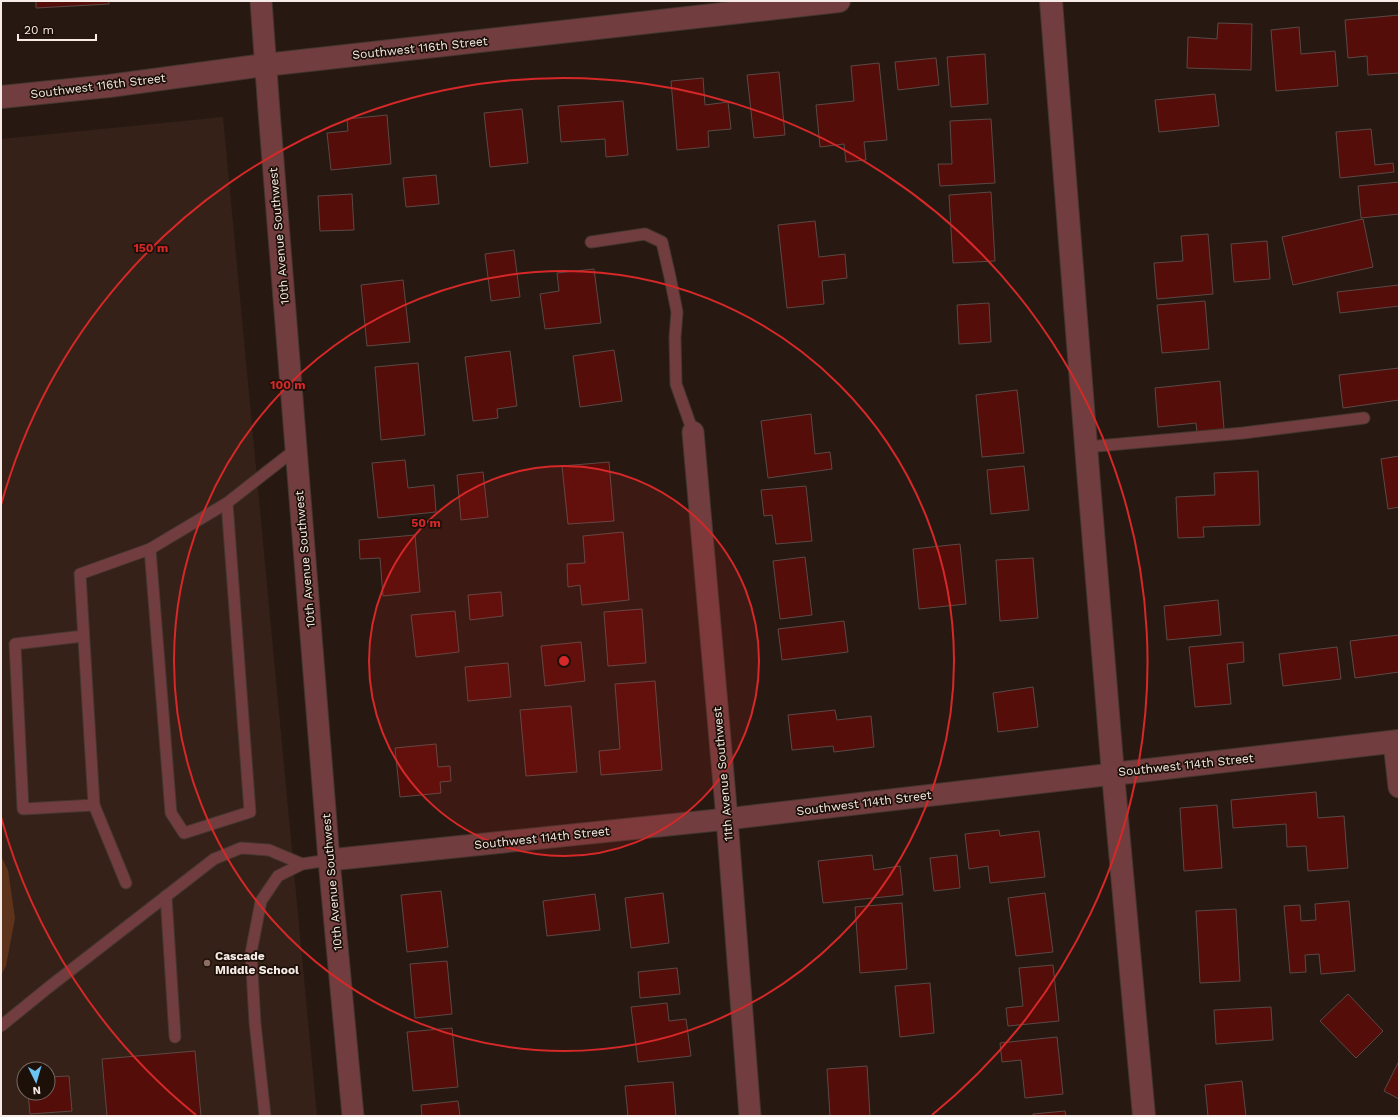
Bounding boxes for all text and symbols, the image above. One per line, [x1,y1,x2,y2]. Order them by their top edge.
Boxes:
scale bar [18,16,96,42]
text: 20 m [24,23,54,37]
street label: Southwest 116th Street [352,34,488,62]
street label: Southwest 116th Street [30,71,166,101]
street label: 10th Avenue Southwest [266,167,292,305]
text: 150 m [134,241,168,255]
text: 100 m [270,378,306,392]
street label: 10th Avenue Southwest [292,490,318,628]
text: 50 m [411,516,441,530]
centre of rings [557,654,571,668]
street label: 11th Avenue Southwest [710,706,736,842]
street label: Southwest 114th Street [1118,751,1254,779]
street label: Southwest 114th Street [796,788,932,818]
street label: 10th Avenue Southwest [319,813,345,951]
street label: Southwest 114th Street [474,824,610,852]
place label: Cascade Middle School [215,949,299,977]
marker: Cascade Middle School [202,958,212,968]
north arrow [16,1061,56,1101]
text: N [32,1084,41,1097]

